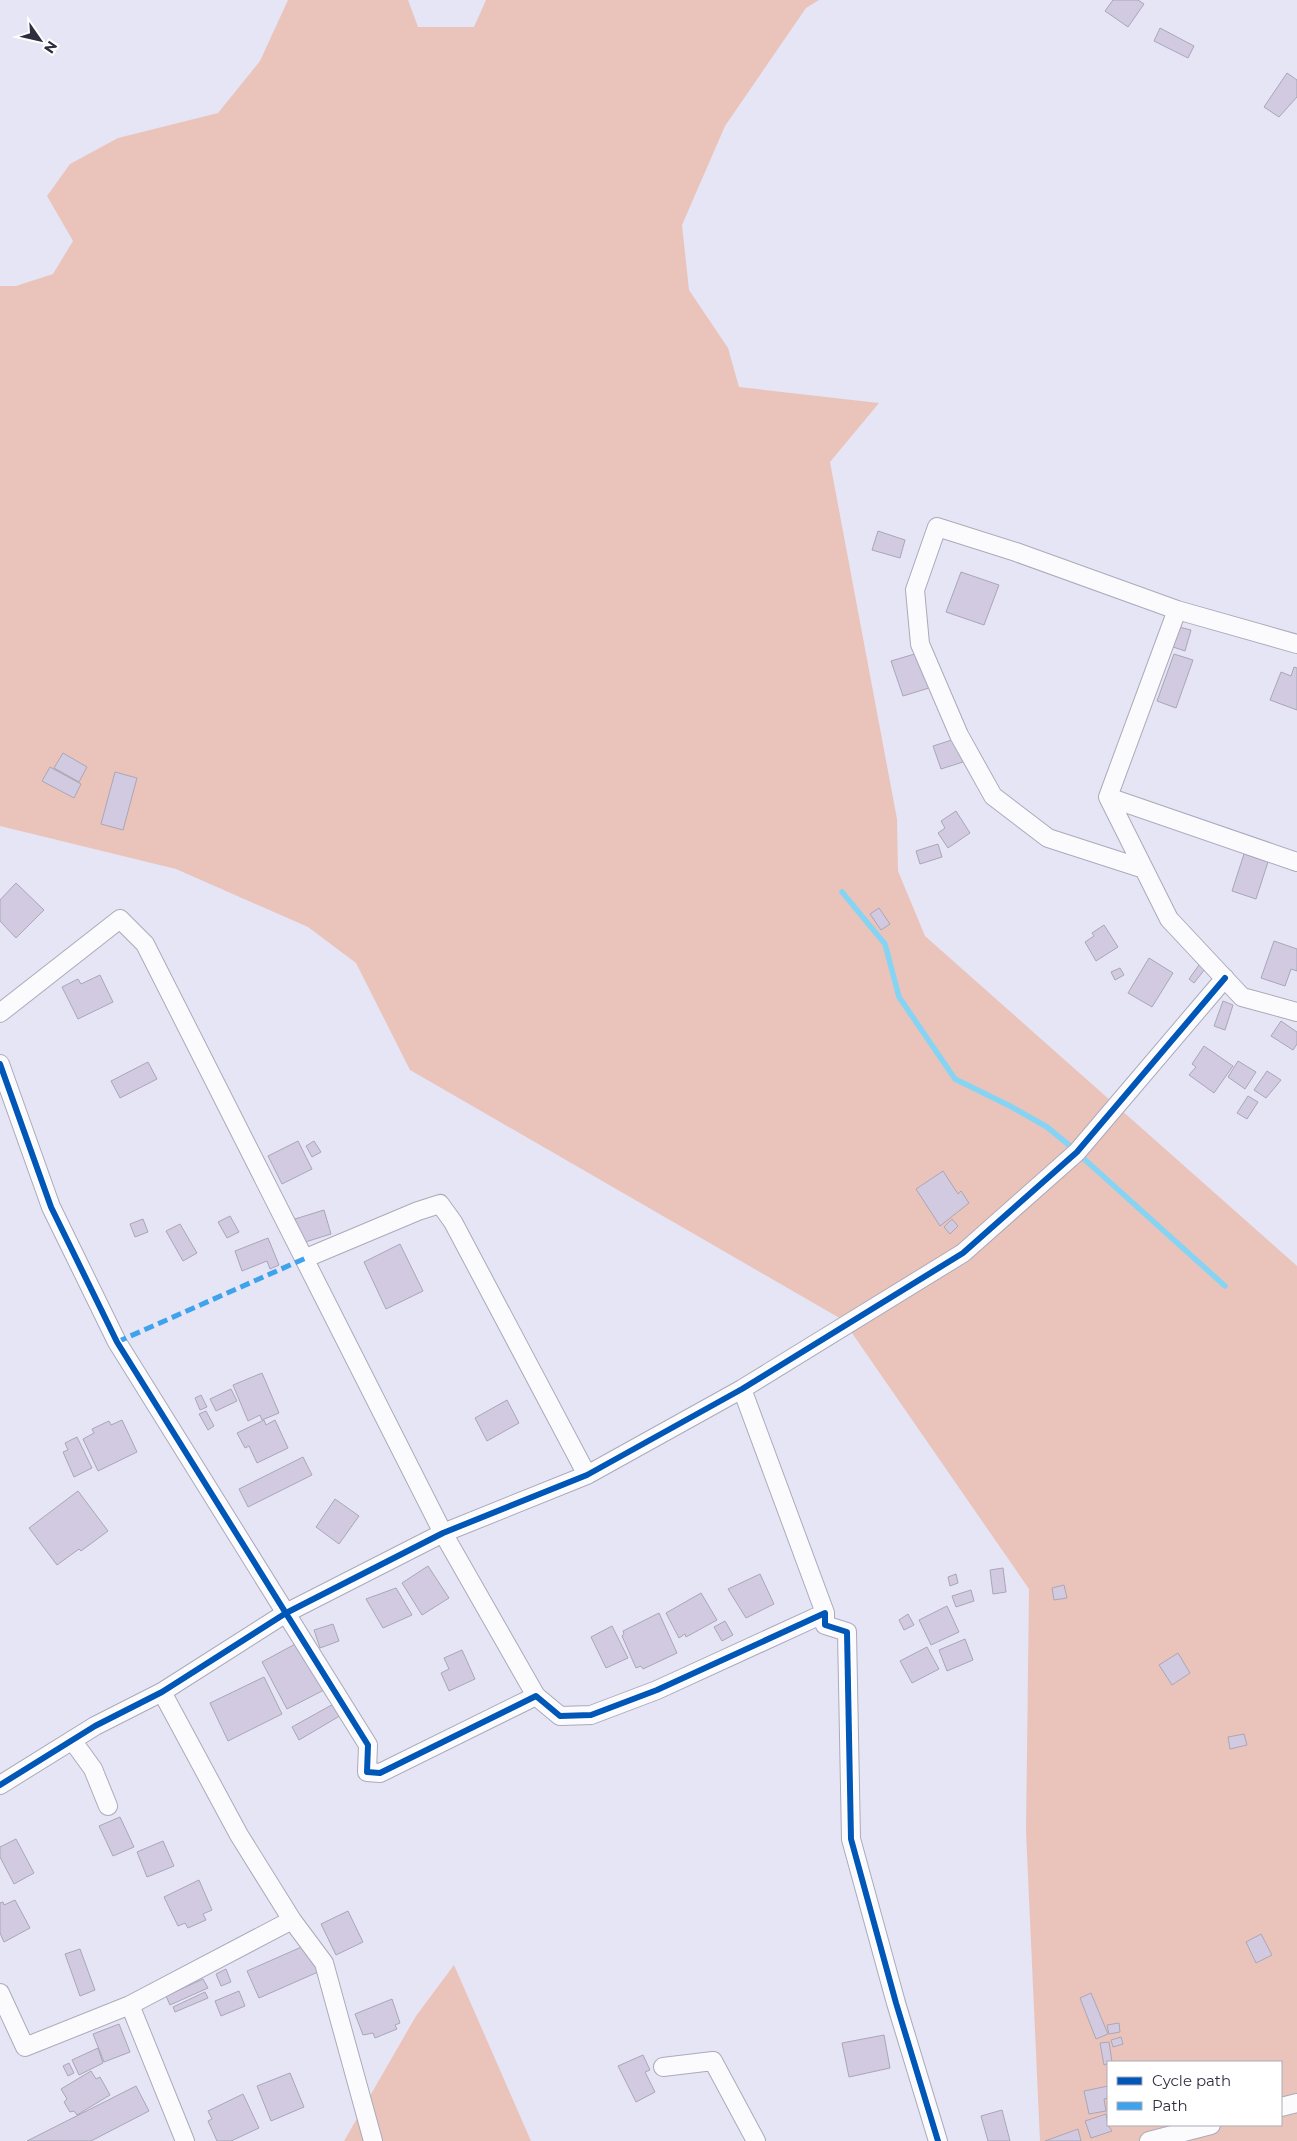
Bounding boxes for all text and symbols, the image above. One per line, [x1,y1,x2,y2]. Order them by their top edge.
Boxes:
north arrow [15,15,65,65]
text: N [40,38,61,57]
legend [1107,2061,1282,2126]
text: Cycle path [1152,2071,1231,2090]
text: Path [1152,2096,1188,2115]

